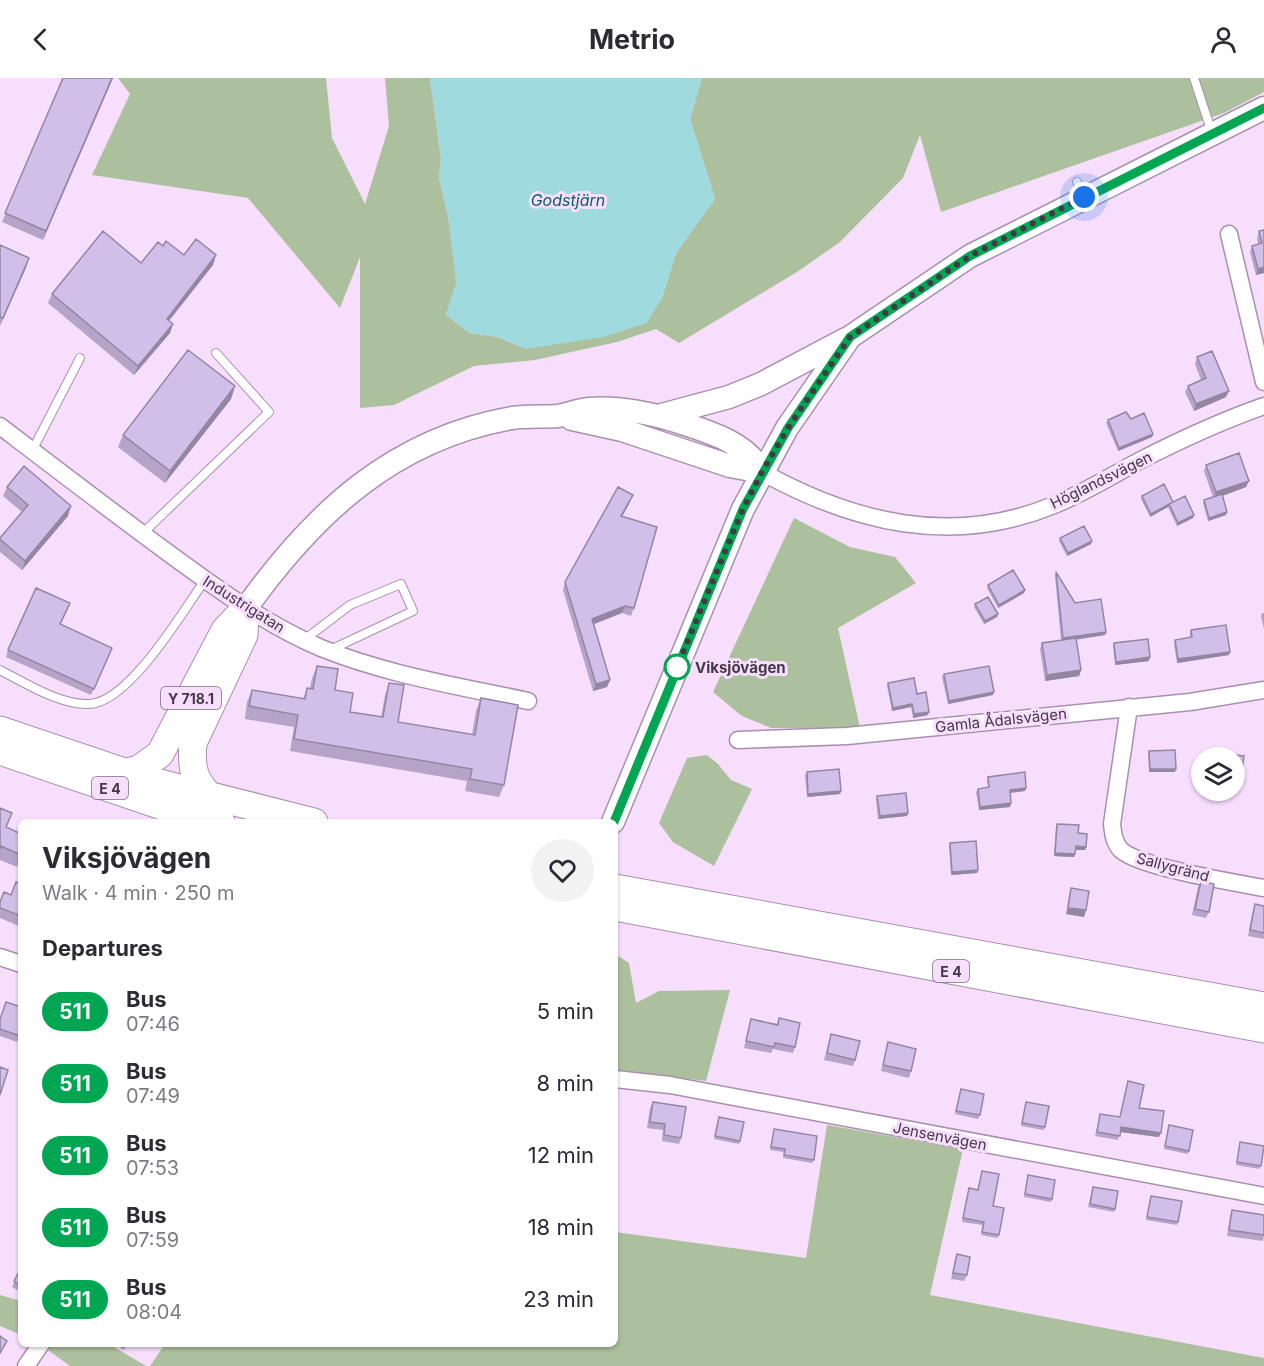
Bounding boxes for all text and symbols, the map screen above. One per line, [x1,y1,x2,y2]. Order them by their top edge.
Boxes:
icon: back [24,23,57,56]
text: Metrio [589,23,675,56]
icon: person [1207,23,1240,56]
your location [1069,182,1099,212]
water label: Godstjärn [531,190,605,210]
street label: Höglandsvägen [1047,447,1155,513]
street label: Industrigatan [199,571,289,637]
marker: Viksjövägen [664,654,690,680]
place label: Viksjövägen [695,658,786,677]
road number: Y 718.1 [161,687,221,709]
street label: Gamla Ådalsvägen [934,704,1068,736]
map controls [1191,747,1245,801]
button: layers [1191,747,1245,801]
road number: E 4 [92,777,128,799]
button: heart [531,839,594,902]
text: Viksjövägen [42,841,211,875]
street label: Sallygränd [1134,848,1212,886]
text: Walk · 4 min · 250 m [42,881,235,905]
text: Departures [42,935,163,961]
road number: E 4 [933,960,969,982]
text: Bus [126,986,167,1012]
text: 5 min [537,998,594,1024]
text: 511 [59,999,91,1024]
text: 07:46 [126,1012,180,1036]
text: Bus [126,1058,167,1084]
text: 8 min [537,1070,594,1096]
text: 511 [59,1071,91,1096]
text: 07:49 [126,1084,180,1108]
street label: Jensenvägen [892,1118,988,1154]
text: Bus [126,1130,167,1156]
text: 12 min [528,1142,594,1168]
text: 511 [59,1143,91,1168]
text: 07:53 [126,1156,179,1180]
text: Bus [126,1202,167,1228]
text: 18 min [528,1214,594,1240]
text: 511 [59,1215,91,1240]
text: 07:59 [126,1228,179,1252]
text: Bus [126,1274,167,1300]
text: 23 min [523,1286,594,1312]
text: 511 [59,1287,91,1312]
text: 08:04 [126,1300,182,1324]

